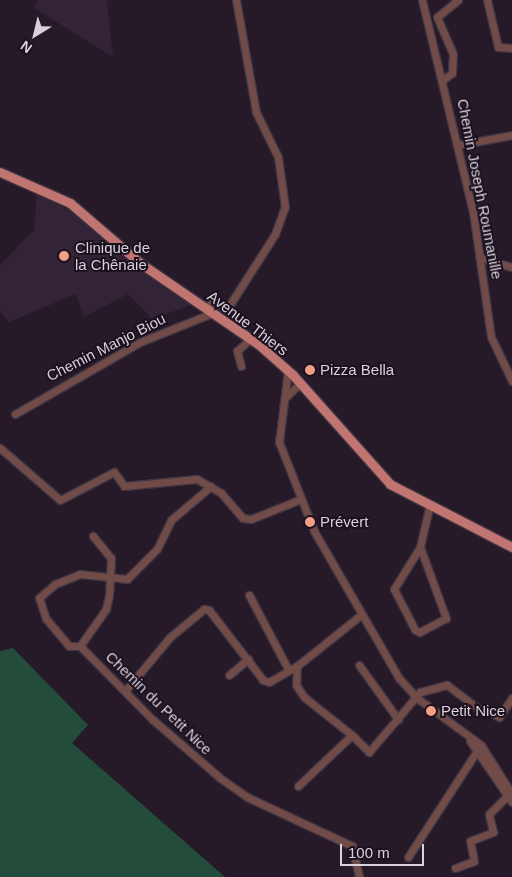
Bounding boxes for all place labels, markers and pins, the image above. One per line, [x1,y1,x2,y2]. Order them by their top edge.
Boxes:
place label: Clinique de la Chênaie [75,238,150,273]
marker: Clinique de la Chênaie [57,249,71,263]
place label: Pizza Bella [320,361,394,379]
marker: Pizza Bella [304,364,316,376]
place label: Prévert [320,513,368,531]
marker: Prévert [304,516,316,528]
place label: Petit Nice [441,702,505,720]
marker: Petit Nice [425,705,437,717]

